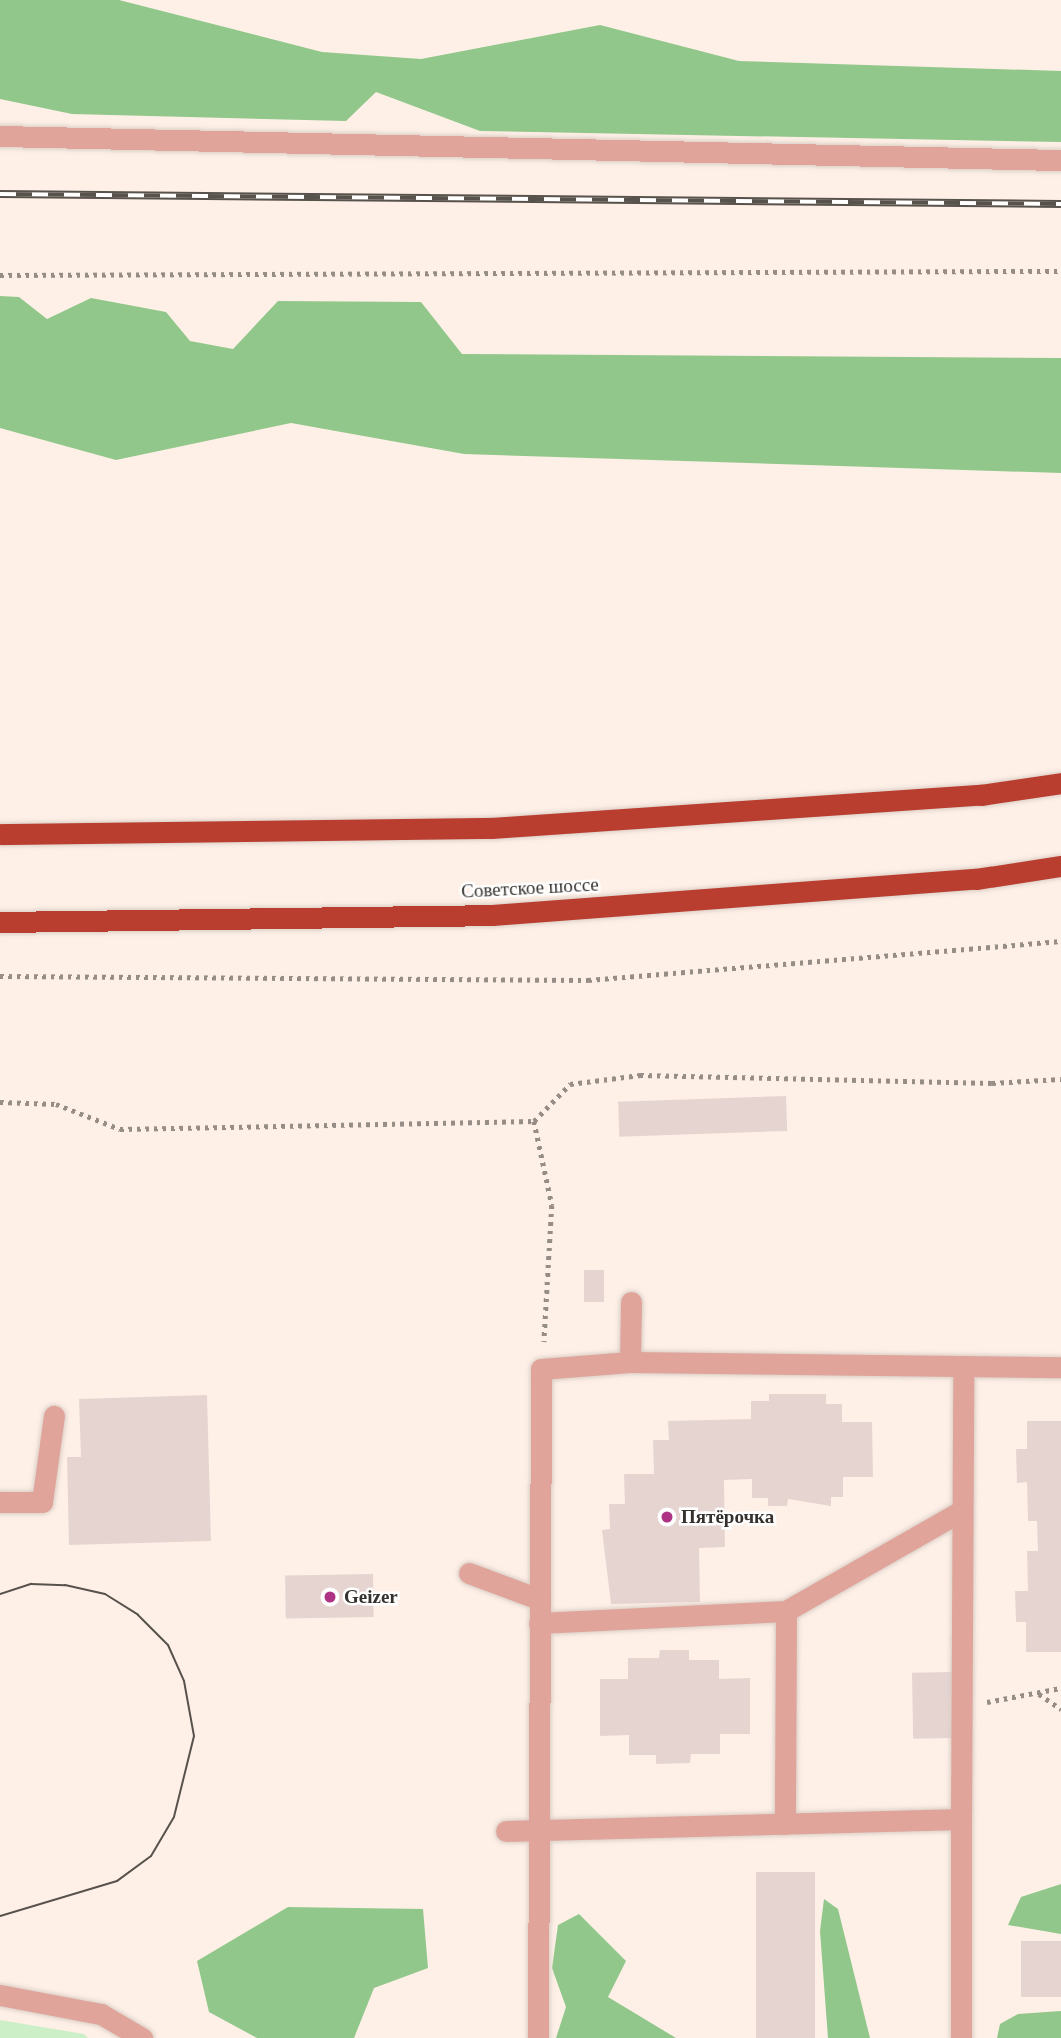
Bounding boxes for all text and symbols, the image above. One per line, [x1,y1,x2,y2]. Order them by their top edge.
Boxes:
street label: Советское шоссе [461,873,599,903]
place label: Пятёрочка [681,1506,774,1528]
marker: Пятёрочка [659,1509,675,1525]
place label: Geizer [344,1586,398,1608]
marker: Geizer [322,1589,338,1605]

